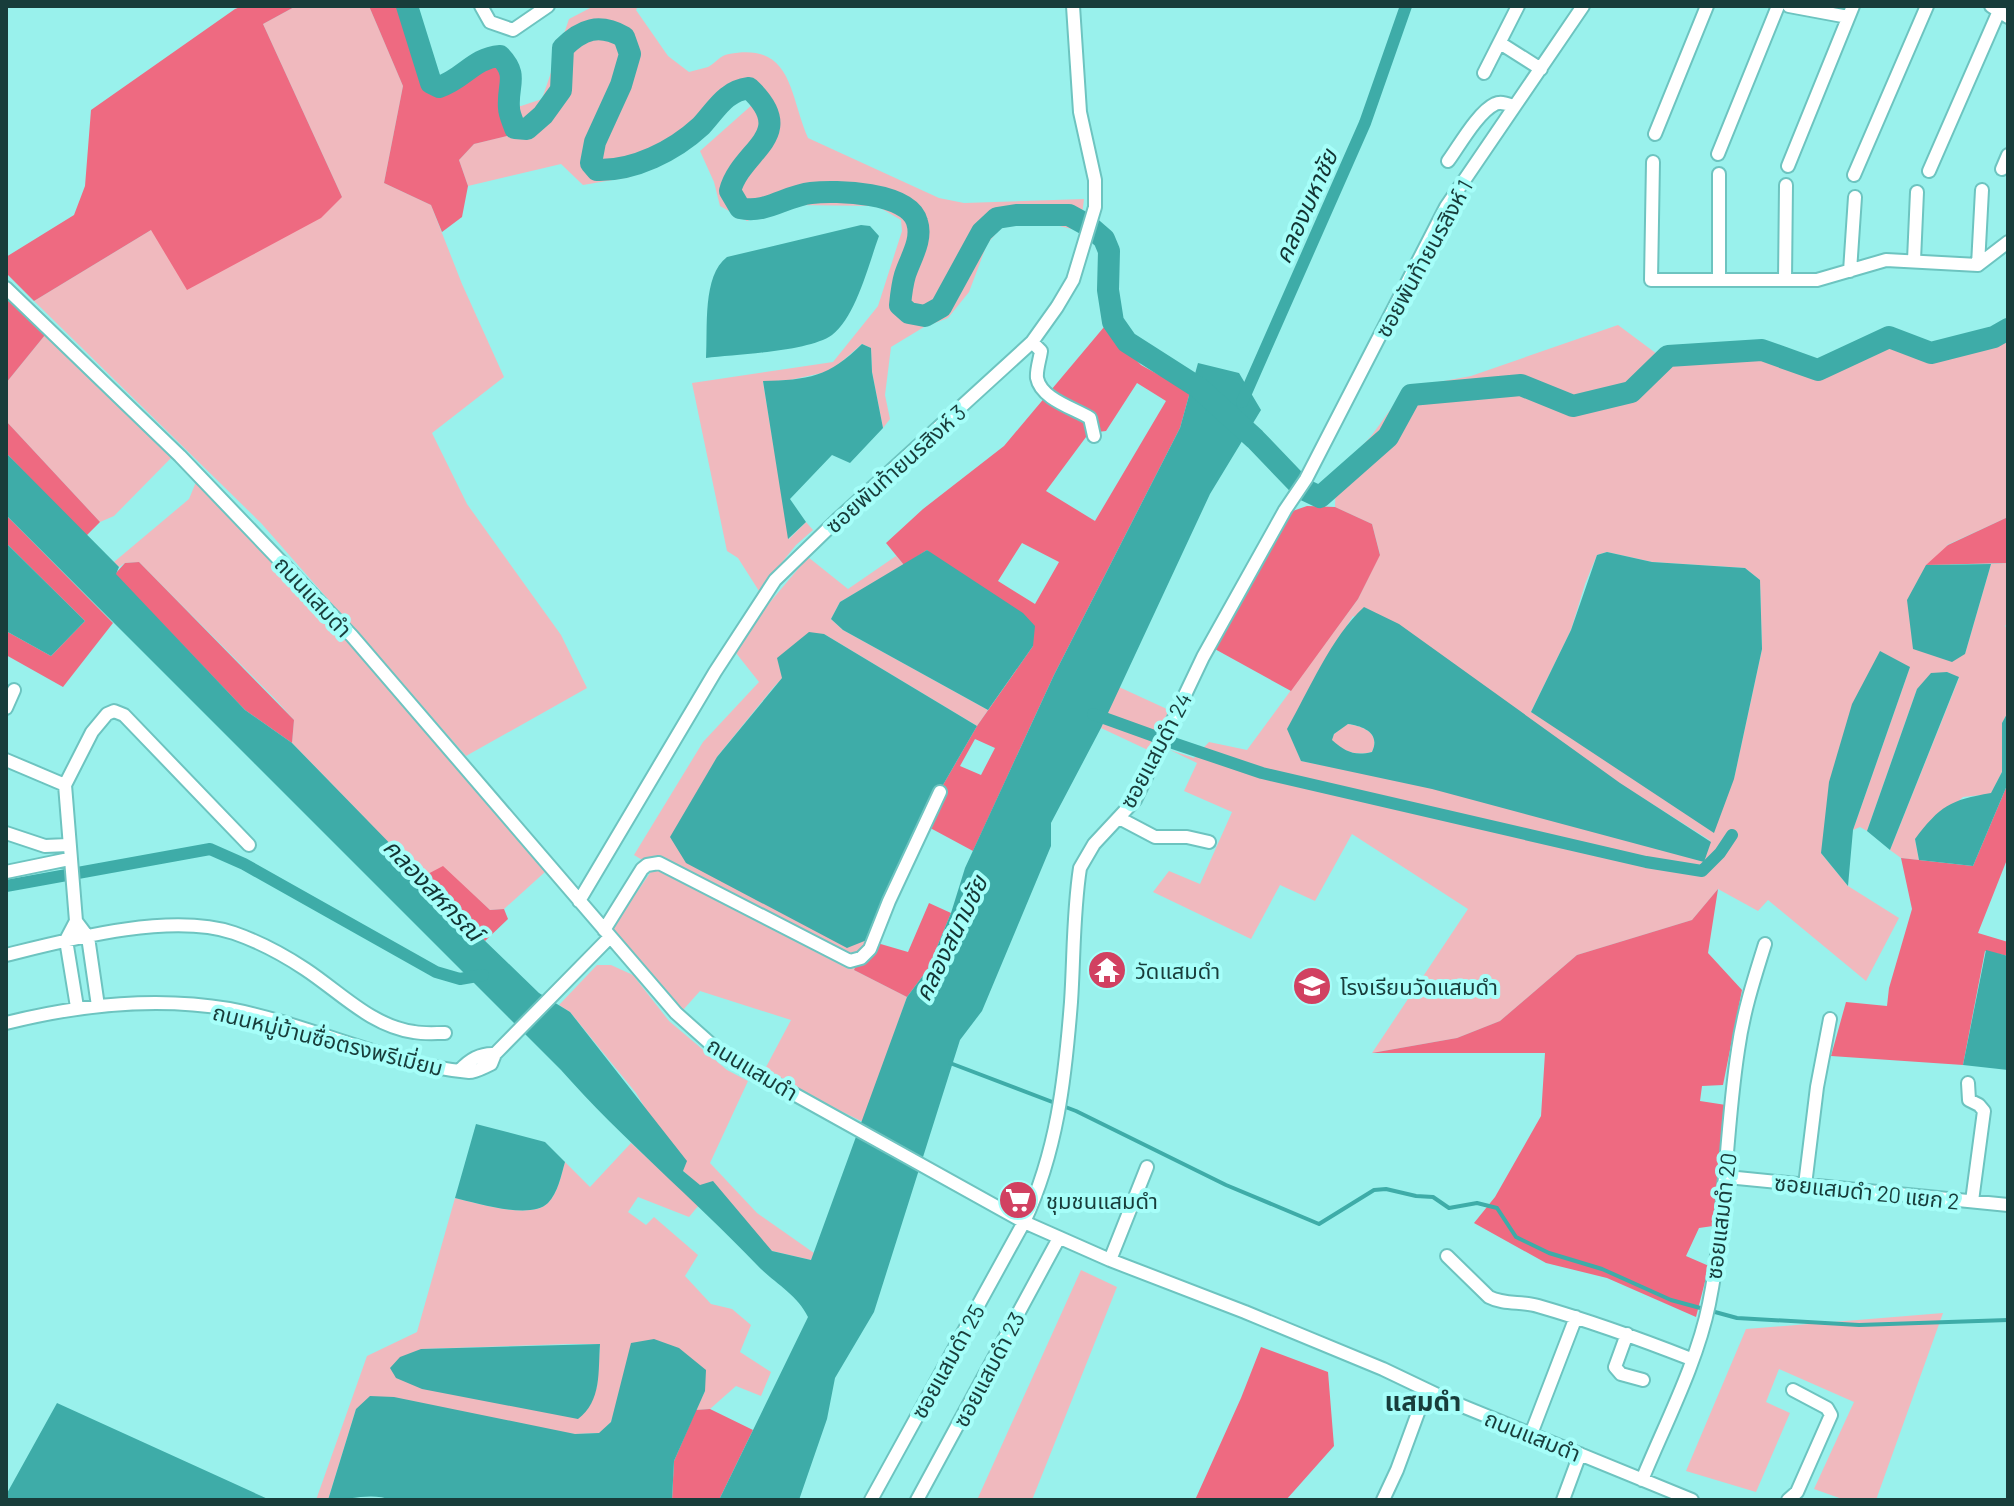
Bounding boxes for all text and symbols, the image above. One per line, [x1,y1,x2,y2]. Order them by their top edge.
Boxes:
water label: คลองมหาชัย [1267,143,1344,267]
street label: ซอยพันท้ายนรสิงห์ 1 [1369,175,1477,341]
street label: ซอยพันท้ายนรสิงห์ 3 [820,398,970,538]
street label: ถนนแสมดำ [270,550,358,642]
street label: ซอยแสมดำ 24 [1114,688,1196,812]
water label: คลองสหกรณ์ [378,832,493,949]
water label: คลองสนามชัย [907,869,993,1005]
temple icon: วัดแสมดำ [1086,949,1128,991]
place label: วัดแสมดำ [1135,957,1220,983]
school or university icon: โรงเรียนวัดแสมดำ [1291,965,1333,1007]
place label: โรงเรียนวัดแสมดำ [1340,973,1498,999]
street label: ถนนหมู่บ้านซื่อตรงพรีเมี่ยม [210,997,446,1082]
street label: ถนนแสมดำ [703,1031,803,1105]
street label: ซอยแสมดำ 20 [1699,1151,1741,1281]
street label: ซอยแสมดำ 20 แยก 2 [1773,1168,1961,1214]
supermarket icon: ชุมชนแสมดำ [997,1179,1039,1221]
place label: ชุมชนแสมดำ [1046,1187,1158,1215]
street label: ซอยแสมดำ 25 [905,1299,989,1423]
street label: ซอยแสมดำ 23 [947,1307,1029,1431]
district label: แสมดำ [1385,1385,1461,1416]
street label: ถนนแสมดำ [1481,1404,1585,1466]

